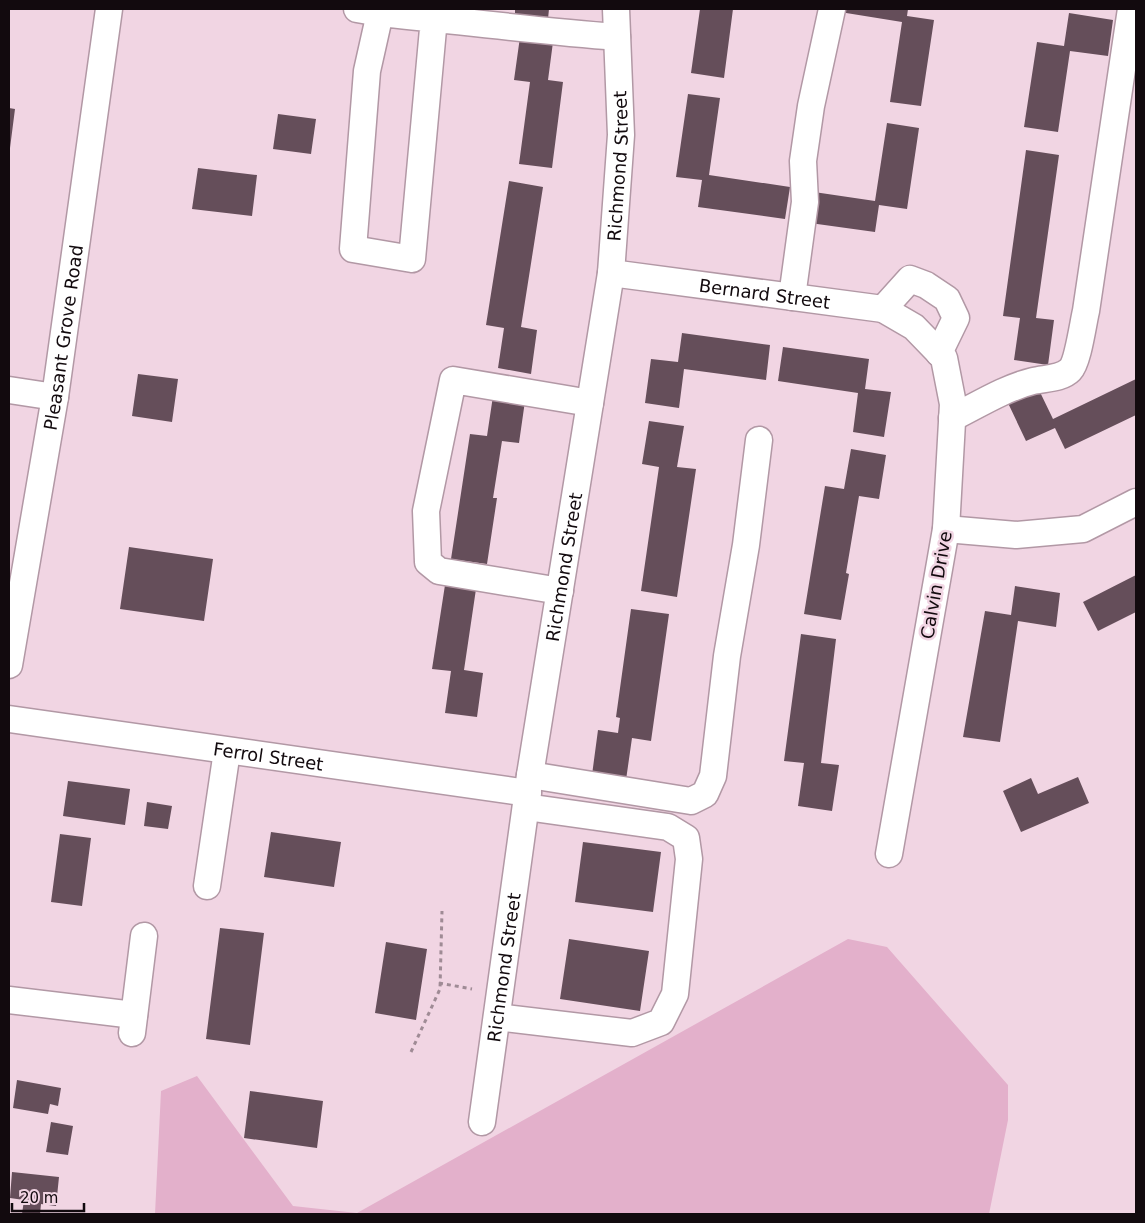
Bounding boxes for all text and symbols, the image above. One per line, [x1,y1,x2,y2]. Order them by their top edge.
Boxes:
street label: Richmond Street [603,90,632,242]
street label: Pleasant Grove Road [39,243,87,432]
street label: Bernard Street [698,274,831,312]
street label: Richmond Street [541,491,586,643]
street label: Calvin Drive [916,529,956,641]
street label: Ferrol Street [212,738,325,774]
street label: Richmond Street [483,891,524,1044]
scale bar [12,1180,85,1212]
text: 20 m [20,1189,58,1207]

